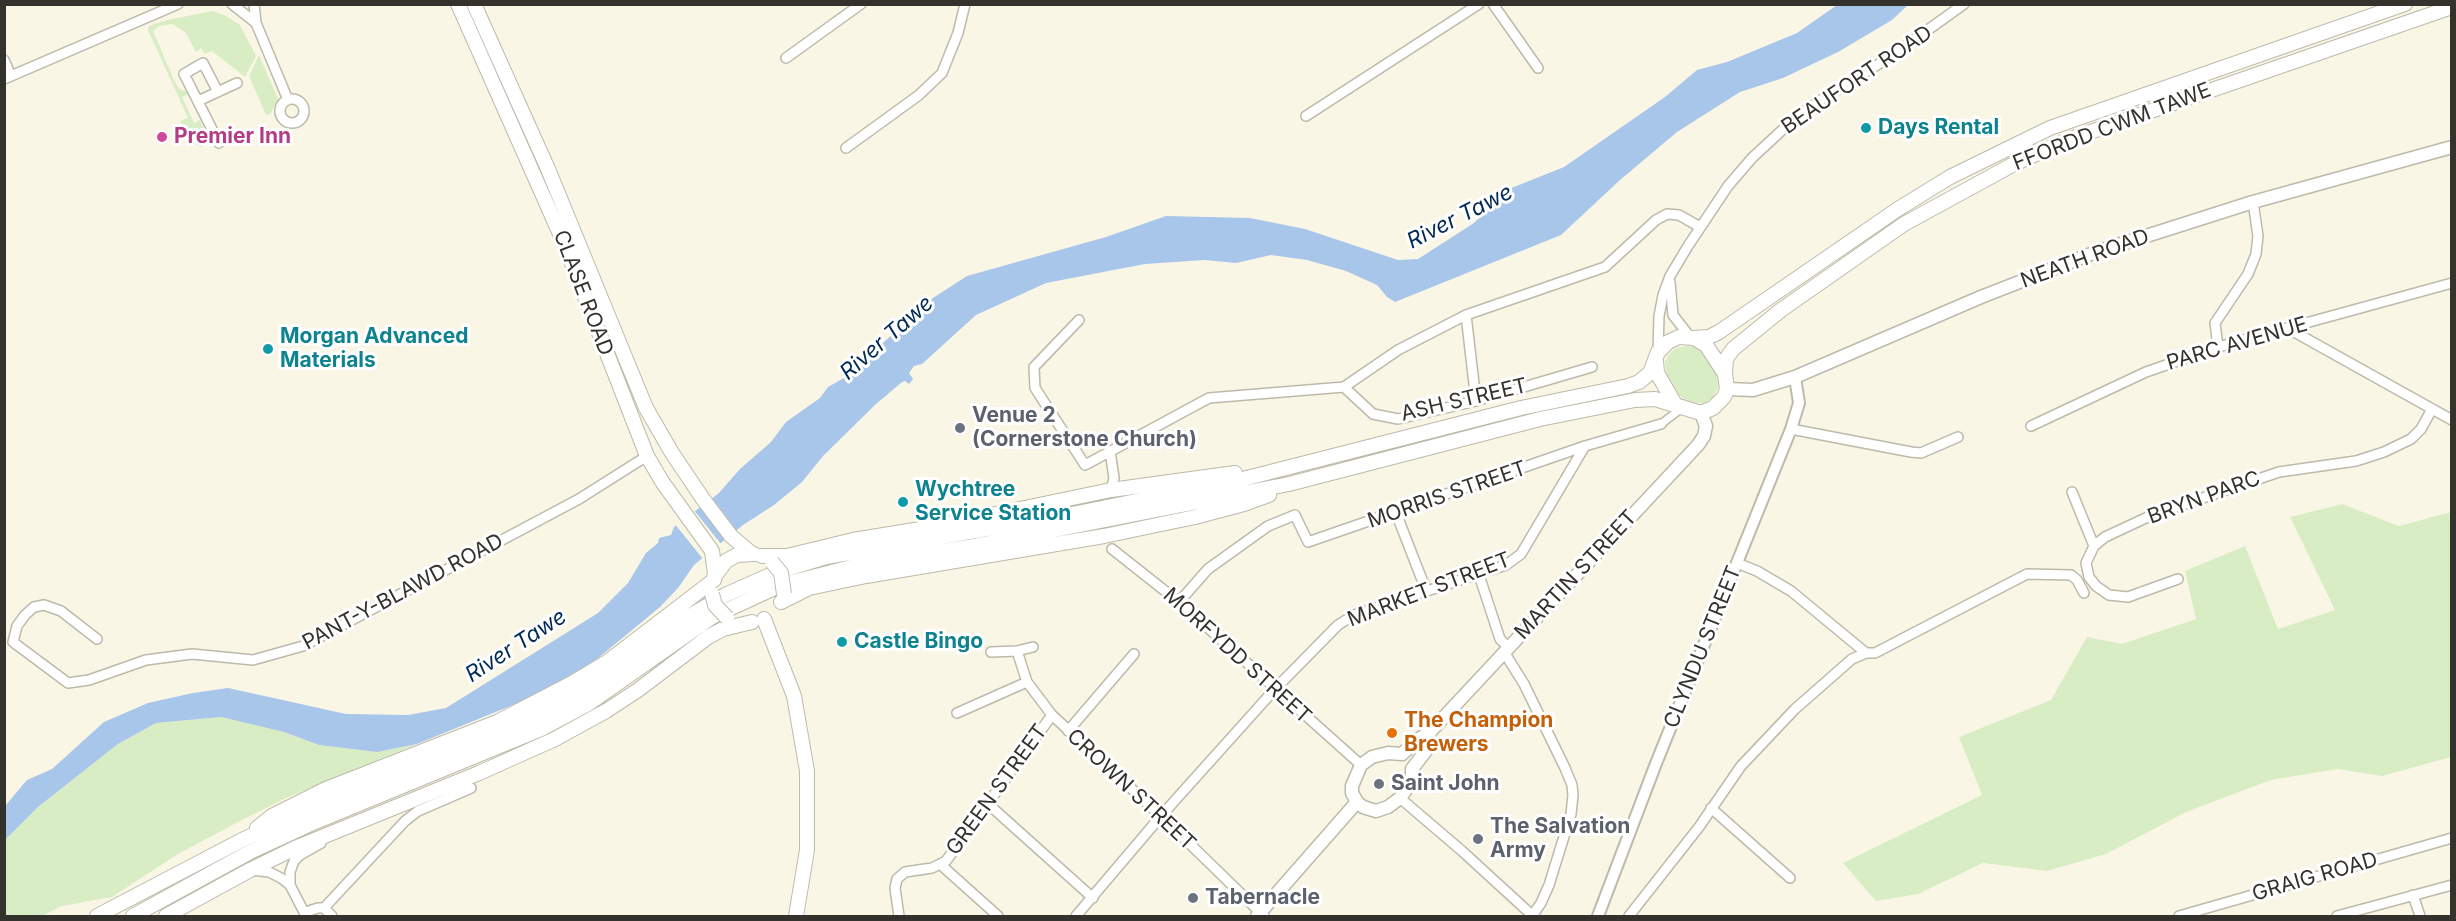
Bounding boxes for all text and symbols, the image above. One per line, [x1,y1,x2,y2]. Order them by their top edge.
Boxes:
street label: BEAUFORT ROAD [1777,20,1937,140]
street label: FFORDD CWM TAWE [2010,78,2214,176]
place label: Days Rental [1878,115,1999,141]
marker: Days Rental [1859,121,1873,135]
place label: Premier Inn [174,124,291,150]
marker: Premier Inn [155,130,169,144]
water label: River Tawe [1403,179,1517,255]
street label: NEATH ROAD [2017,224,2153,294]
street label: CLASE ROAD [548,227,618,359]
water label: River Tawe [835,290,939,386]
street label: PARC AVENUE [2164,312,2310,376]
place label: Morgan Advanced Materials [280,324,468,374]
marker: Morgan Advanced Materials [261,342,275,356]
street label: ASH STREET [1398,373,1530,427]
place label: Venue 2 (Cornerstone Church) [972,403,1197,453]
marker: Venue 2 (Cornerstone Church) [953,421,967,435]
street label: MORRIS STREET [1364,456,1530,534]
street label: BRYN PARC [2144,466,2264,530]
place label: Wychtree Service Station [915,477,1071,527]
marker: Wychtree Service Station [896,495,910,509]
street label: MARTIN STREET [1510,505,1642,645]
street label: PANT-Y-BLAWD ROAD [298,528,508,656]
street label: MARKET STREET [1344,547,1514,633]
street label: CLYNDU STREET [1659,562,1747,732]
street label: MORFYDD STREET [1158,583,1316,729]
water label: River Tawe [461,604,571,688]
place label: Castle Bingo [854,629,983,655]
marker: Castle Bingo [835,635,849,649]
place label: The Champion Brewers [1404,708,1553,758]
street label: GREEN STREET [941,720,1053,860]
street label: CROWN STREET [1061,724,1201,856]
marker: The Champion Brewers [1385,726,1399,740]
place label: Saint John [1391,771,1500,797]
marker: Saint John [1372,777,1386,791]
place label: The Salvation Army [1490,814,1630,864]
marker: The Salvation Army [1471,832,1485,846]
street label: GRAIG ROAD [2249,847,2381,907]
place label: Tabernacle [1205,885,1320,911]
marker: Tabernacle [1186,891,1200,905]

